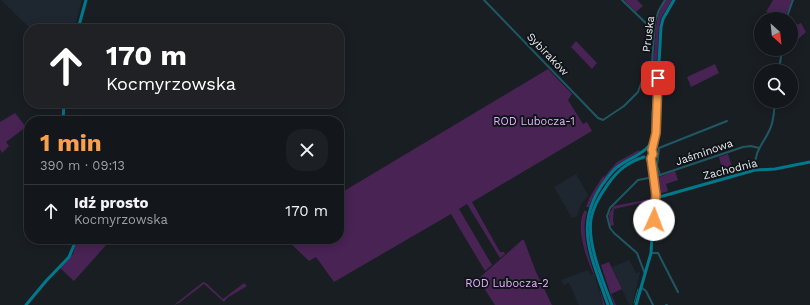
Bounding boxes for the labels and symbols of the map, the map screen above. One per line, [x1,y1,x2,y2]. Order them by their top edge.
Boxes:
north arrow [754,12,798,56]
street label: Pruska [640,15,657,53]
street label: Sybiraków [524,30,571,78]
pin [641,61,675,95]
park label: ROD Lubocza-1 [493,115,575,128]
street label: Jaśminowa [674,137,735,168]
street label: Zachodnia [702,156,759,183]
position arrow [633,199,675,241]
park label: ROD Lubocza-2 [465,277,549,290]

